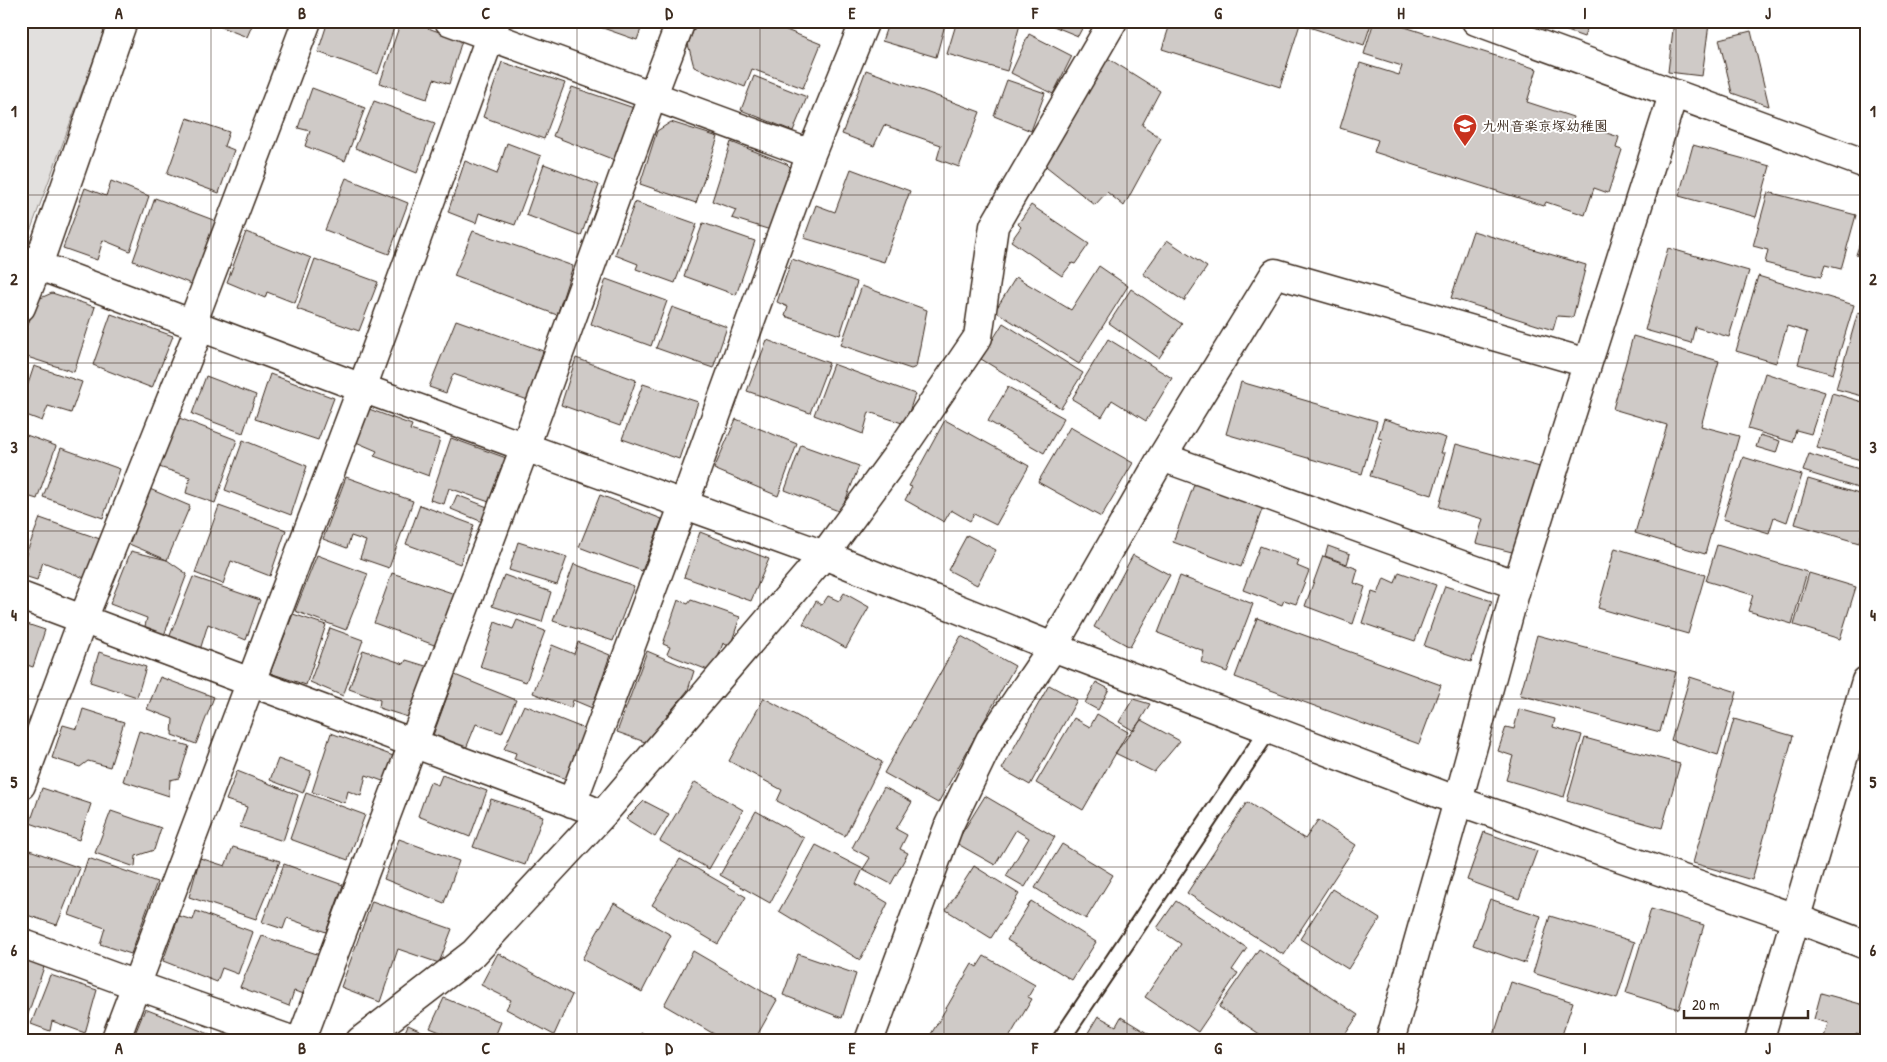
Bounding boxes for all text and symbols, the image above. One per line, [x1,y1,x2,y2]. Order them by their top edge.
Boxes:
text: A [115,2,123,24]
text: B [298,2,306,24]
text: C [482,2,491,24]
text: D [665,2,673,24]
text: E [848,2,856,24]
text: F [1031,2,1039,24]
text: G [1214,2,1222,24]
text: H [1397,2,1405,24]
text: I [1583,2,1587,24]
text: J [1765,2,1771,24]
text: 1 [11,100,17,122]
text: 1 [1870,100,1876,122]
school or university icon: 九州音楽京塚幼稚園 [1452,113,1478,147]
place label: 九州音楽京塚幼稚園 [1482,116,1608,135]
text: 2 [10,268,18,290]
text: 2 [1869,268,1877,290]
text: 3 [10,436,18,458]
text: 3 [1869,436,1877,458]
text: 4 [11,604,17,626]
text: 4 [1870,604,1876,626]
text: 5 [11,771,18,793]
text: 5 [1870,771,1877,793]
text: 6 [11,939,18,961]
text: 6 [1870,939,1877,961]
scale bar [1684,987,1808,1019]
text: 20 m [1692,994,1719,1015]
text: A [115,1037,123,1059]
text: B [298,1037,306,1059]
text: C [482,1037,491,1059]
text: D [665,1037,673,1059]
text: E [848,1037,856,1059]
text: F [1031,1037,1039,1059]
text: G [1214,1037,1222,1059]
text: H [1397,1037,1405,1059]
text: I [1583,1037,1587,1059]
text: J [1765,1037,1771,1059]

